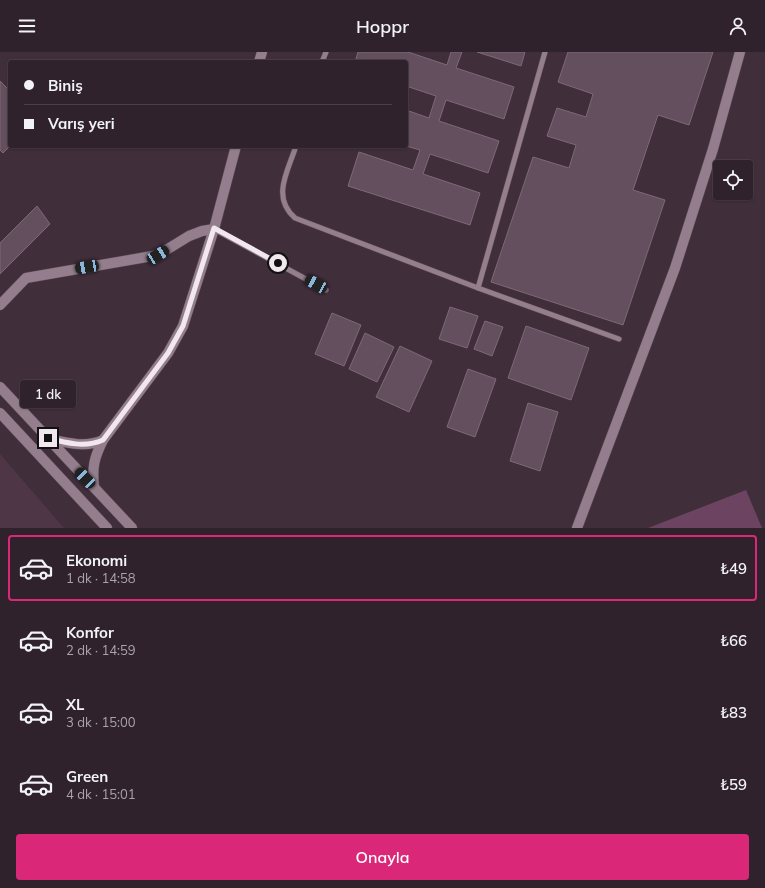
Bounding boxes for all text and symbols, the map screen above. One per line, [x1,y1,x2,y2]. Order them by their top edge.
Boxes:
icon: menu [16,15,38,37]
text: Hoppr [356,15,409,38]
icon: person [727,15,749,37]
text: Biniş [48,76,83,95]
text: Varış yeri [48,114,115,133]
map controls [713,160,753,200]
button: locate [713,160,753,200]
car [145,244,171,266]
route start [269,254,287,272]
car [74,259,100,275]
car [303,273,329,295]
callout: 1 dk [20,380,76,408]
text: 1 dk [35,386,61,402]
route end [39,429,57,447]
car [72,465,98,491]
icon: car [18,550,54,586]
text: Ekonomi [66,551,127,570]
text: ₺49 [720,559,747,578]
text: 1 dk · 14:58 [66,570,136,586]
icon: car [18,622,54,658]
text: Konfor [66,623,114,642]
text: ₺66 [720,631,747,650]
text: 2 dk · 14:59 [66,642,136,658]
icon: car [18,694,54,730]
text: XL [66,695,84,714]
text: ₺83 [720,703,747,722]
text: 3 dk · 15:00 [66,714,136,730]
icon: car [18,766,54,802]
text: Green [66,767,108,786]
text: ₺59 [720,775,747,794]
text: 4 dk · 15:01 [66,786,136,802]
button: Onayla [16,834,749,880]

